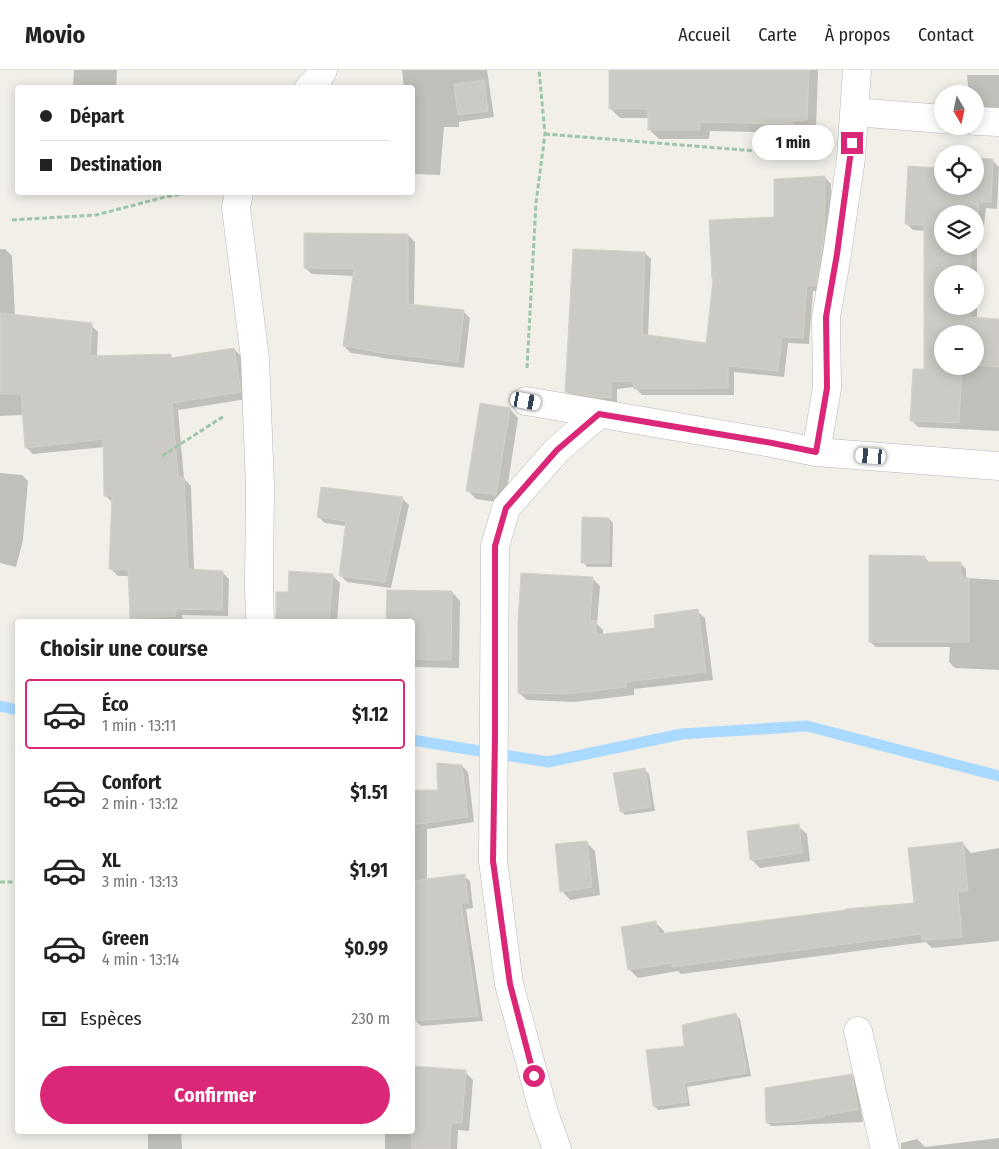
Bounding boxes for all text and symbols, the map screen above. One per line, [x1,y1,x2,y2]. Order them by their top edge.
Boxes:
text: Movio [25,21,85,49]
text: Accueil [678,24,730,46]
text: Carte [758,24,797,46]
text: À propos [825,24,890,46]
text: Contact [918,24,974,46]
north arrow [934,85,984,135]
map controls [934,85,984,375]
text: Départ [70,105,124,128]
callout: 1 min [752,126,834,160]
route end [841,132,863,154]
text: 1 min [776,133,810,152]
button: locate [934,145,984,195]
text: Destination [70,153,162,176]
button: layers [934,205,984,255]
button: + [934,265,984,315]
button: − [934,325,984,375]
car [509,391,542,411]
car [855,447,886,465]
text: Choisir une course [40,635,208,662]
icon: car [42,692,87,737]
text: Éco [102,693,129,716]
text: $1.12 [352,703,388,726]
text: 1 min · 13:11 [102,716,176,735]
icon: car [42,770,87,815]
text: Confort [102,771,162,794]
text: $1.51 [350,781,388,804]
text: 2 min · 13:12 [102,794,178,813]
icon: car [42,848,87,893]
text: XL [102,849,121,872]
text: $1.91 [350,859,388,882]
text: 3 min · 13:13 [102,872,178,891]
icon: car [42,926,87,971]
text: Green [102,927,149,950]
text: $0.99 [345,937,388,960]
text: 4 min · 13:14 [102,950,179,969]
icon: cash [40,1005,68,1033]
text: Espèces [80,1007,142,1030]
text: 230 m [351,1009,390,1028]
route start [523,1065,545,1087]
button: Confirmer [40,1066,390,1124]

